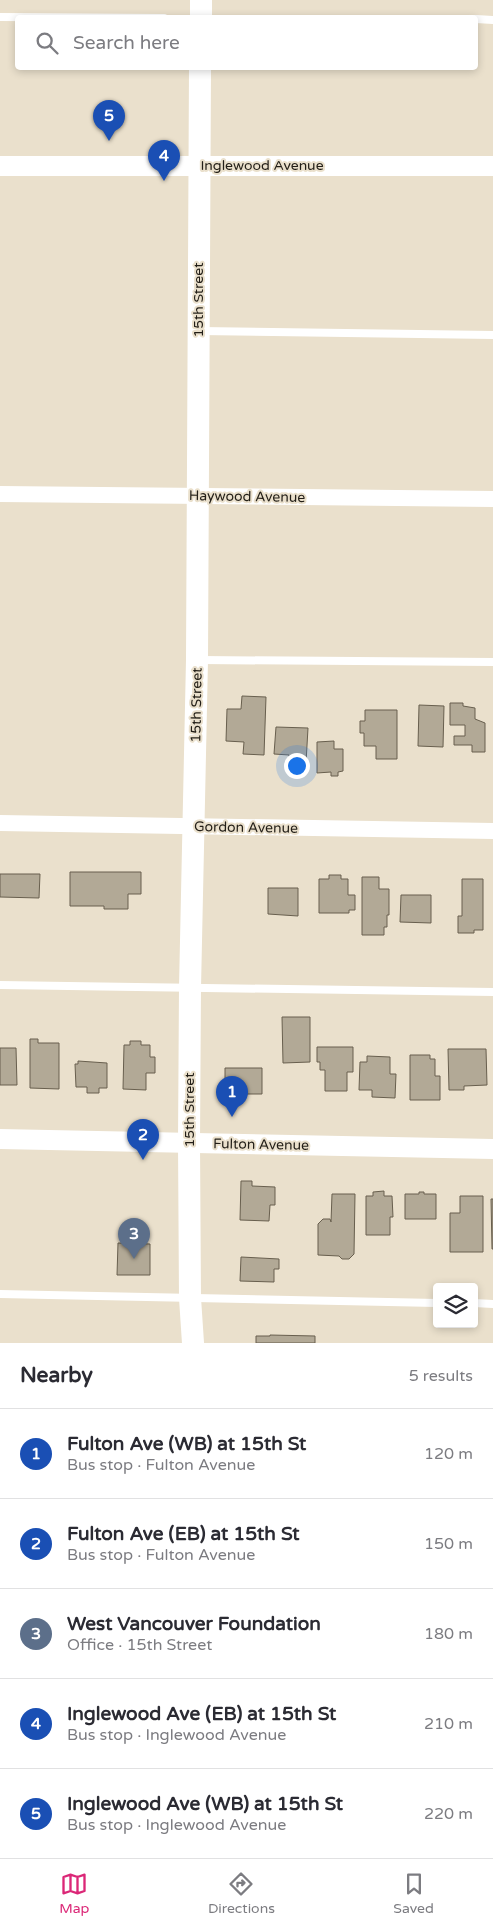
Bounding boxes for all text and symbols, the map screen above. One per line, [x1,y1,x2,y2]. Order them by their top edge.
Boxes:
search box [15,15,478,70]
icon: search [33,29,61,57]
text: Search here [73,32,180,54]
pin: 5 [93,100,125,141]
pin: 4 [148,140,180,181]
street label: Inglewood Avenue [200,157,324,174]
street label: 15th Street [190,262,207,338]
street label: Haywood Avenue [189,487,305,506]
street label: 15th Street [187,667,206,743]
your location [284,753,310,779]
street label: Gordon Avenue [194,818,298,837]
street label: 15th Street [181,1072,198,1148]
pin: 1 [216,1076,248,1117]
pin: 2 [127,1119,159,1160]
street label: Fulton Avenue [213,1135,309,1154]
pin: 3 [118,1218,150,1259]
map controls [433,1283,478,1328]
button: layers [433,1283,478,1328]
text: Nearby [20,1363,93,1388]
text: 5 results [409,1366,473,1386]
text: Fulton Ave (WB) at 15th St [67,1433,306,1455]
text: 1 [31,1444,41,1464]
text: 120 m [424,1444,473,1464]
text: Bus stop · Fulton Avenue [67,1455,255,1475]
text: Fulton Ave (EB) at 15th St [67,1523,299,1545]
text: 2 [31,1534,41,1554]
text: 150 m [424,1534,473,1554]
text: Bus stop · Fulton Avenue [67,1545,255,1565]
text: West Vancouver Foundation [67,1613,321,1635]
text: 3 [31,1624,41,1644]
text: 180 m [424,1624,473,1644]
text: Office · 15th Street [67,1635,212,1655]
text: Inglewood Ave (EB) at 15th St [67,1703,336,1725]
text: 4 [31,1714,41,1734]
text: 210 m [424,1714,473,1734]
text: Bus stop · Inglewood Avenue [67,1725,286,1745]
text: Inglewood Ave (WB) at 15th St [67,1793,343,1815]
text: 5 [31,1804,41,1824]
text: 220 m [424,1804,473,1824]
text: Bus stop · Inglewood Avenue [67,1815,286,1835]
tab: Map [59,1870,89,1917]
tab: Directions [208,1870,275,1917]
tab: Saved [393,1870,434,1917]

